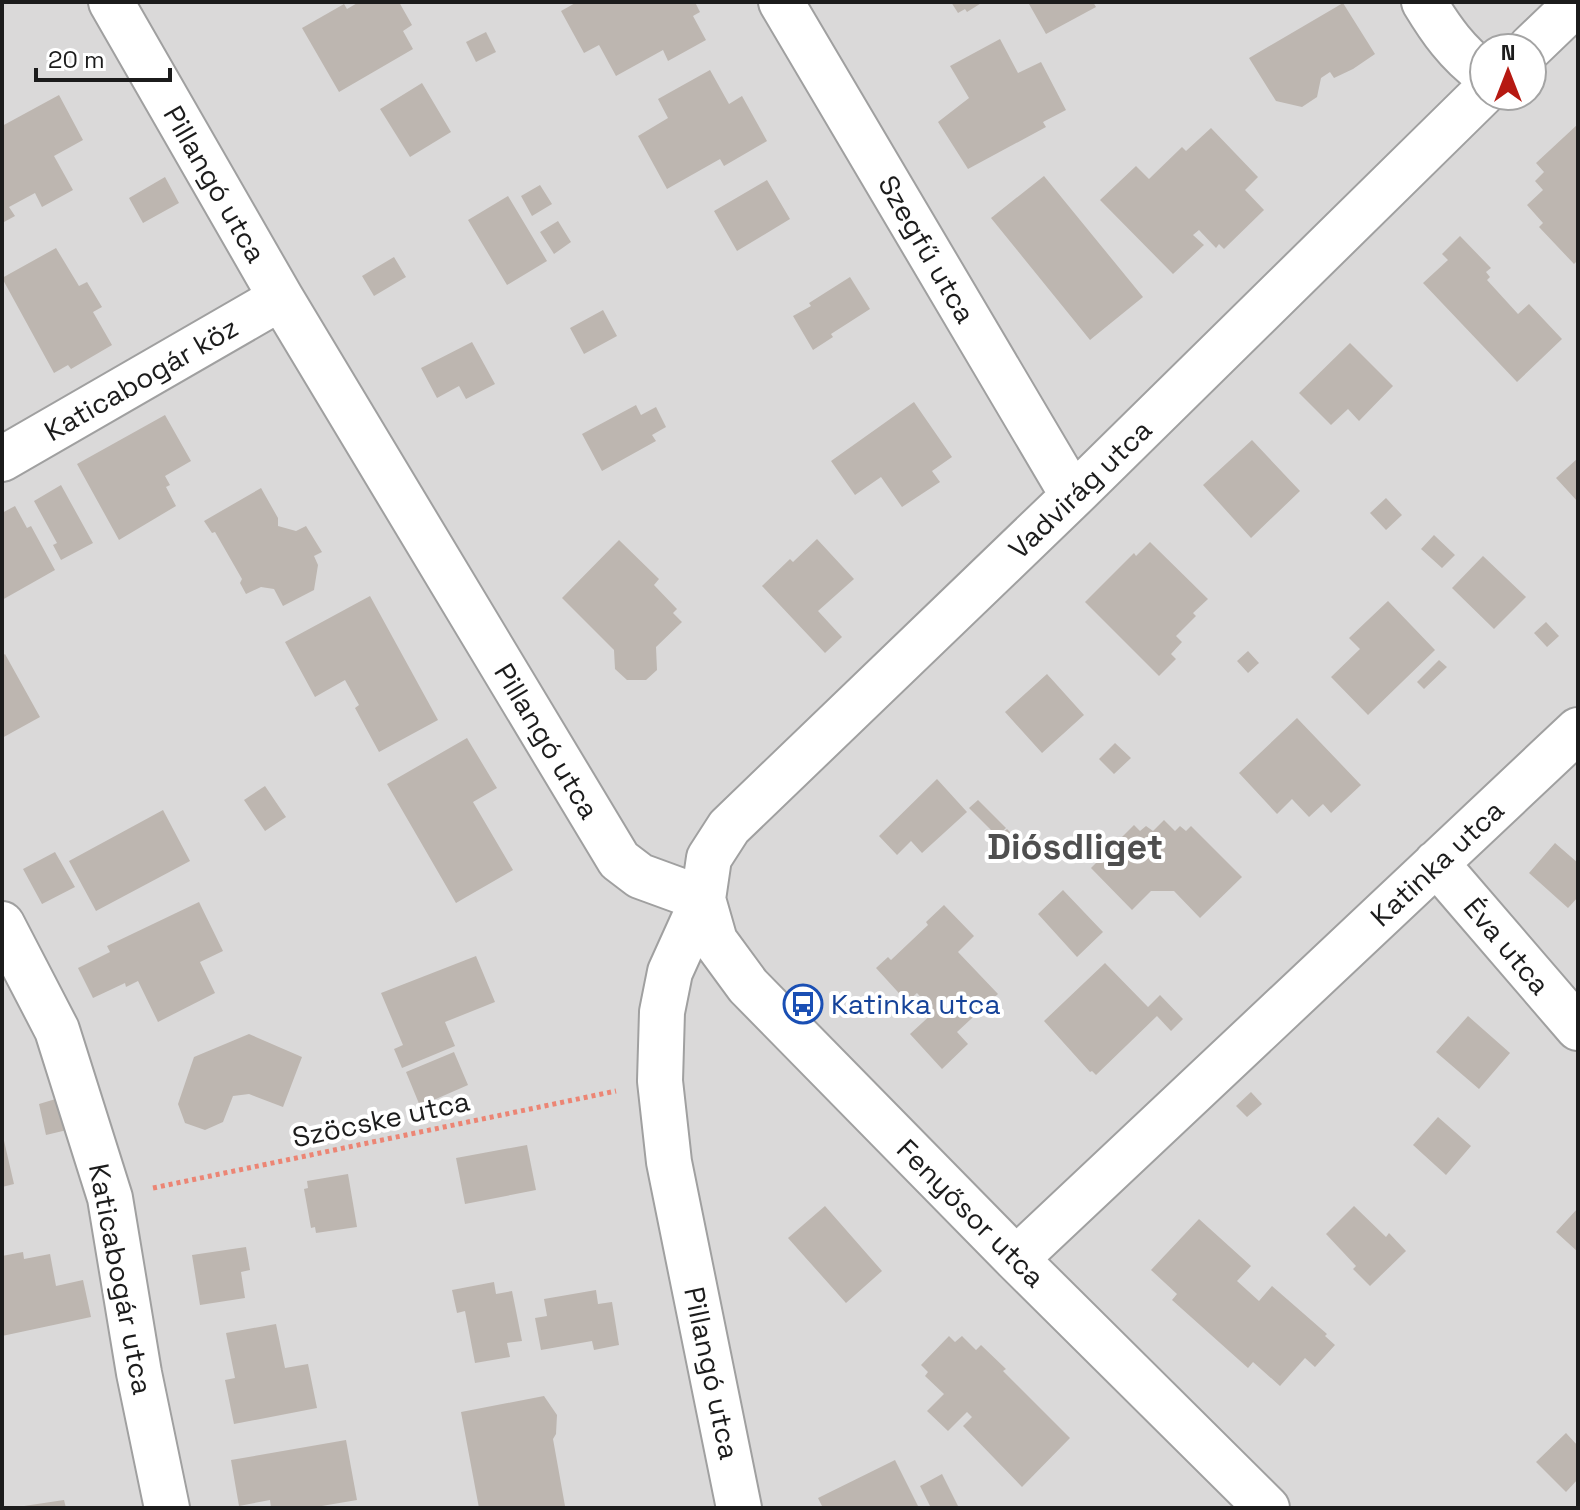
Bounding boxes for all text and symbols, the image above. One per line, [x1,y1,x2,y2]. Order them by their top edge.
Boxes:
scale bar [36,32,170,82]
north arrow [1468,32,1548,112]
text: N [1501,38,1515,66]
text: 20 m [48,44,105,75]
street label: Pillangó utca [156,99,274,269]
street label: Szegfű utca [870,169,984,329]
street label: Katicabogár köz [38,309,244,449]
street label: Vadvirág utca [1001,412,1159,566]
street label: Pillangó utca [486,657,608,825]
street label: Katinka utca [1363,792,1511,934]
district label: Diósdliget [987,824,1163,870]
street label: Éva utca [1456,890,1558,1002]
bus stop icon: Katinka utca [782,983,824,1025]
place label: Katinka utca [831,986,1001,1022]
street label: Szöcske utca [289,1083,473,1155]
street label: Fenyősor utca [889,1131,1053,1295]
street label: Katicabogár utca [81,1161,161,1397]
street label: Pillangó utca [676,1283,748,1463]

